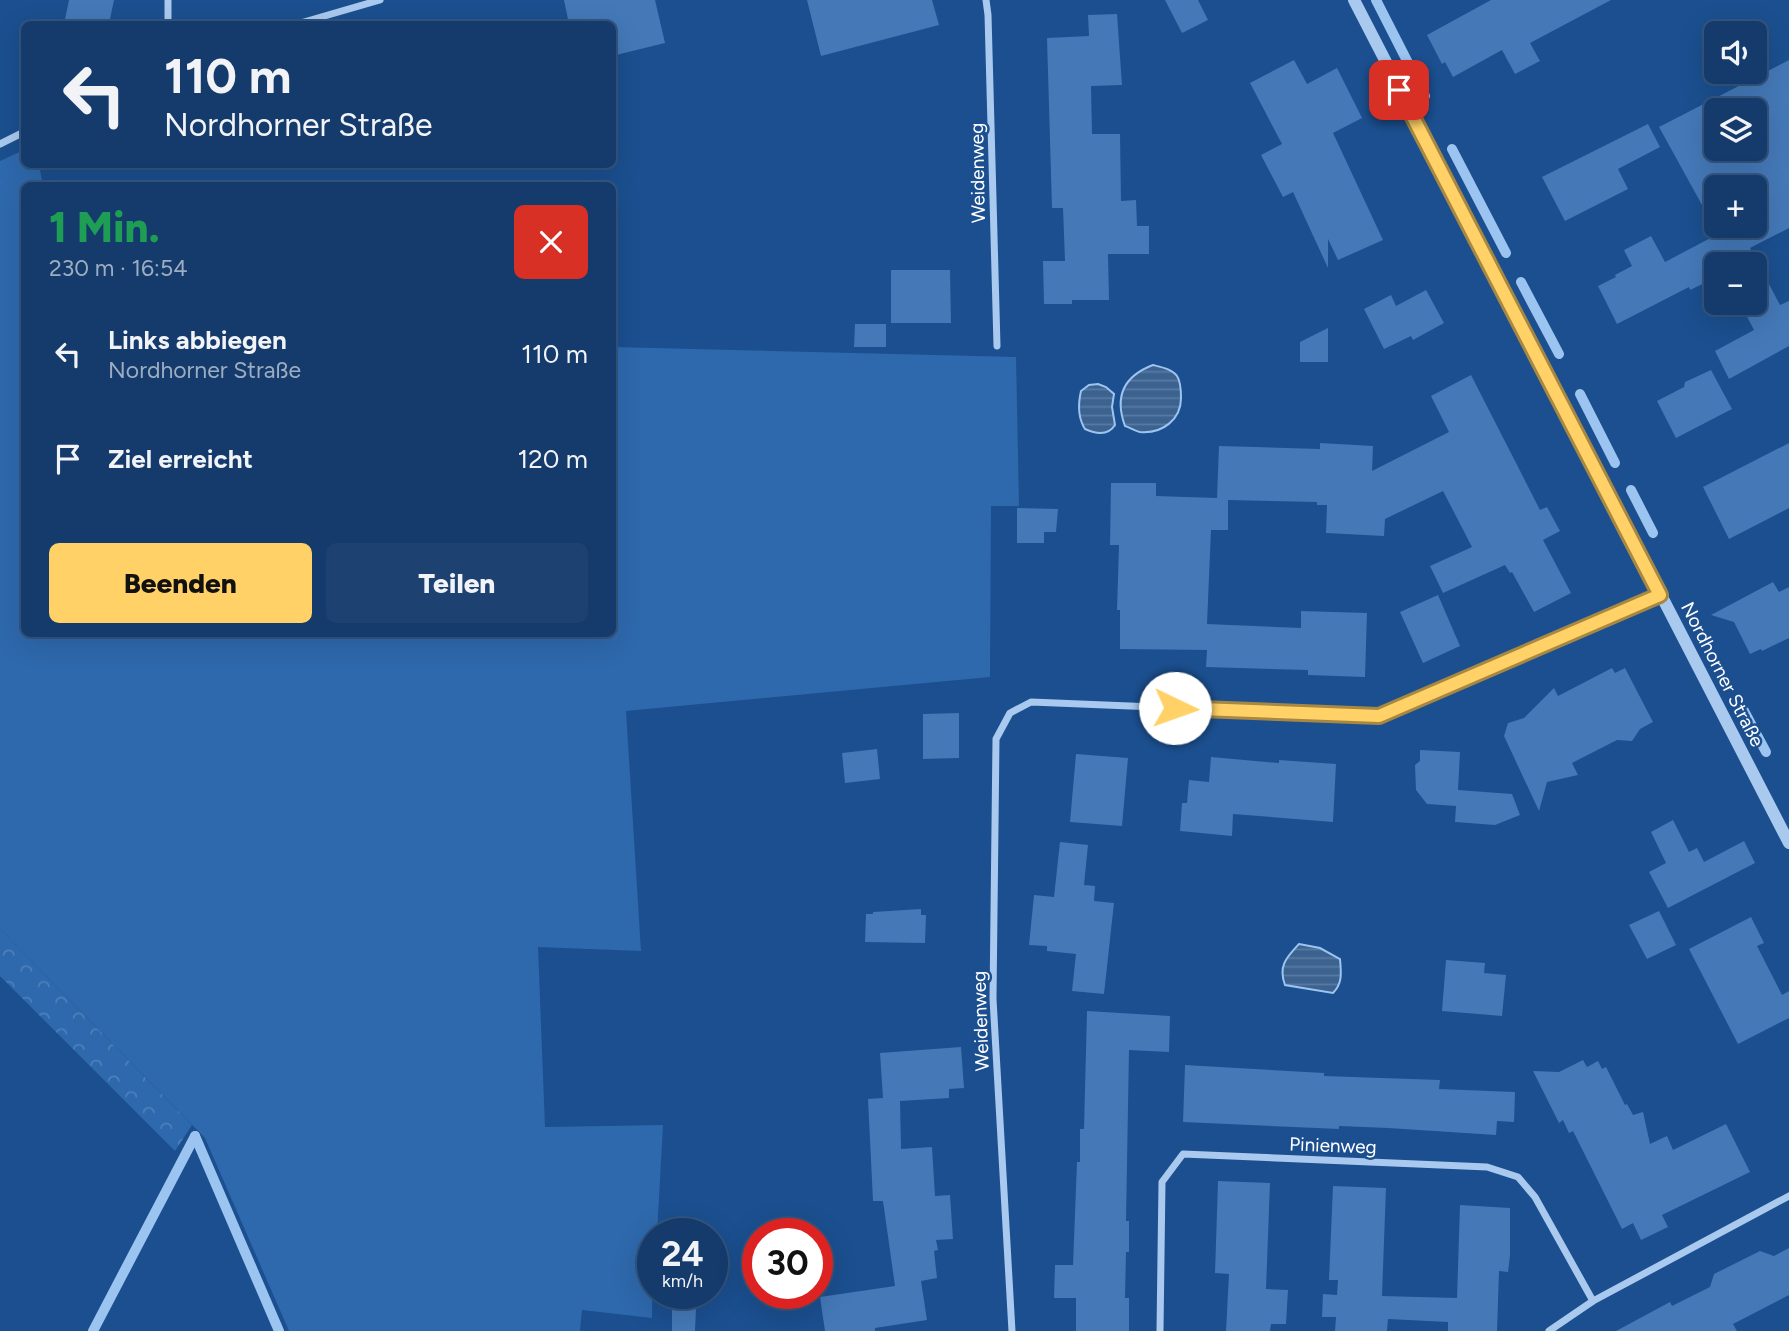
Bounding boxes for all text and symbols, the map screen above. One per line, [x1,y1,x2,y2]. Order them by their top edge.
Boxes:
map controls [1704,21,1767,315]
button: sound [1704,21,1767,84]
text: 110 m [164,46,292,105]
icon: left [49,49,140,140]
pin [1369,60,1429,120]
icon: arrive [1380,71,1418,109]
button: layers [1704,98,1767,161]
text: Nordhorner Straße [164,106,433,144]
street label: Weidenweg [965,123,990,223]
button: + [1704,175,1767,238]
text: 1 Min. [49,202,160,253]
button: close [514,205,588,279]
button: − [1704,252,1767,315]
text: 230 m · 16:54 [49,254,187,282]
text: Links abbiegen [108,324,287,356]
icon: left [49,335,87,373]
text: 110 m [521,338,588,370]
text: Nordhorner Straße [108,356,301,384]
icon: arrive [49,440,87,478]
text: Ziel erreicht [108,443,253,475]
text: 120 m [518,443,588,475]
button: Beenden [49,543,312,623]
button: Teilen [326,543,588,623]
street label: Nordhorner Straße [1676,598,1769,750]
position arrow [1138,671,1212,745]
street label: Weidenweg [967,970,994,1072]
street label: Pinienweg [1289,1132,1377,1159]
speed limit sign: 30 [742,1218,833,1309]
text: 24 [661,1233,704,1275]
text: km/h [662,1270,703,1292]

